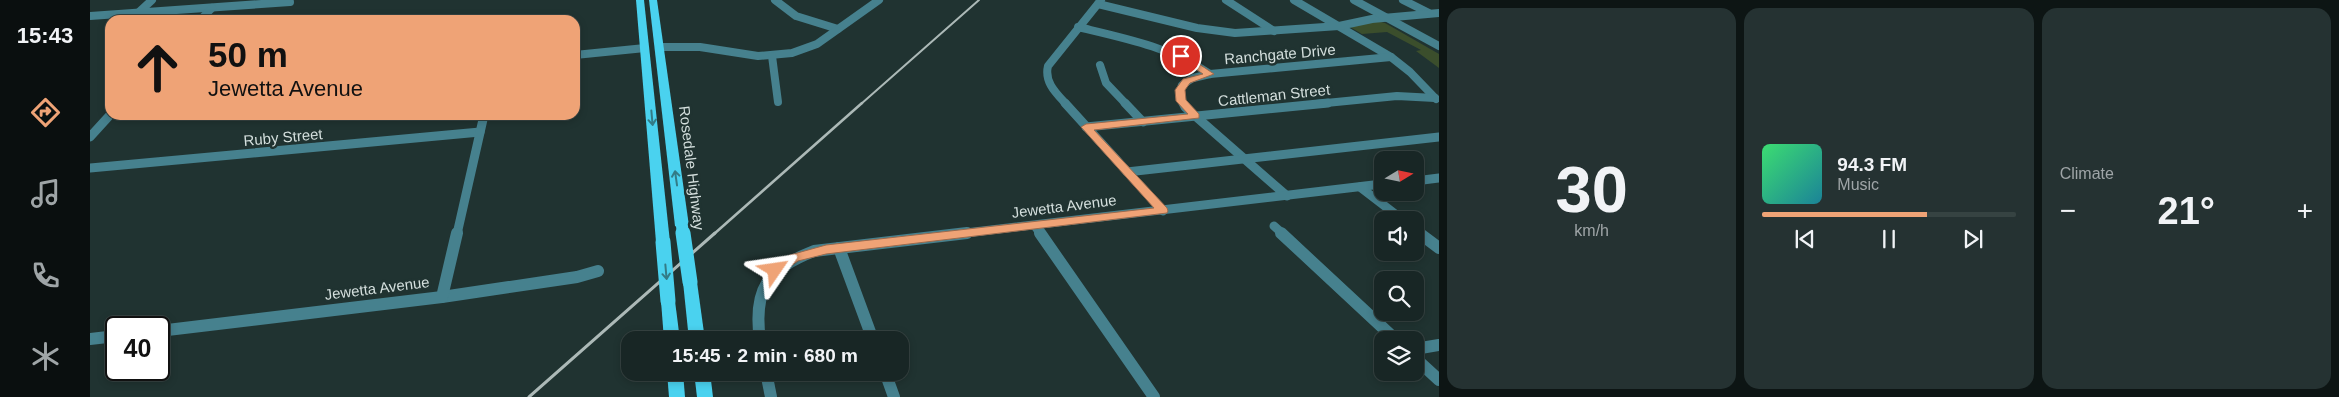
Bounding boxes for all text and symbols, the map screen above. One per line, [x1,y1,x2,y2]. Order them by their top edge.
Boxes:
text: 15:43 [17,23,73,48]
icon: ahead [125,35,190,100]
text: 50 m [208,35,288,74]
pin [1160,35,1202,77]
street label: Ranchgate Drive [1224,41,1336,67]
icon: arrive [1167,42,1195,70]
text: Jewetta Avenue [208,76,363,101]
street label: Cattleman Street [1217,81,1332,109]
icon: directions [28,95,63,130]
street label: Rosedale Highway [676,105,708,232]
one-way arrow [647,110,656,126]
street label: Ruby Street [243,125,324,149]
north arrow [1374,151,1424,201]
map controls [1374,151,1424,381]
text: 30 [1556,153,1628,226]
text: 94.3 FM [1837,154,1907,175]
text: Climate [2060,165,2114,182]
one-way arrow [671,170,681,186]
icon: music [28,176,63,211]
text: Music [1837,176,1879,193]
text: 21° [2158,190,2215,232]
street label: Jewetta Avenue [1011,191,1117,221]
text: − [2060,195,2076,226]
text: + [2297,195,2313,226]
button: sound [1374,211,1424,261]
text: km/h [1574,222,1609,239]
icon: previous [1791,225,1819,253]
icon: pause [1875,225,1903,253]
icon: next [1959,225,1987,253]
position arrow [748,243,800,295]
icon: phone [28,258,63,293]
one-way arrow [661,263,670,279]
button: search [1374,271,1424,321]
street label: Jewetta Avenue [324,273,430,303]
speed limit sign: 40 [105,316,170,381]
button: layers [1374,331,1424,381]
icon: climate [28,339,63,374]
text: 15:45 · 2 min · 680 m [672,345,858,366]

